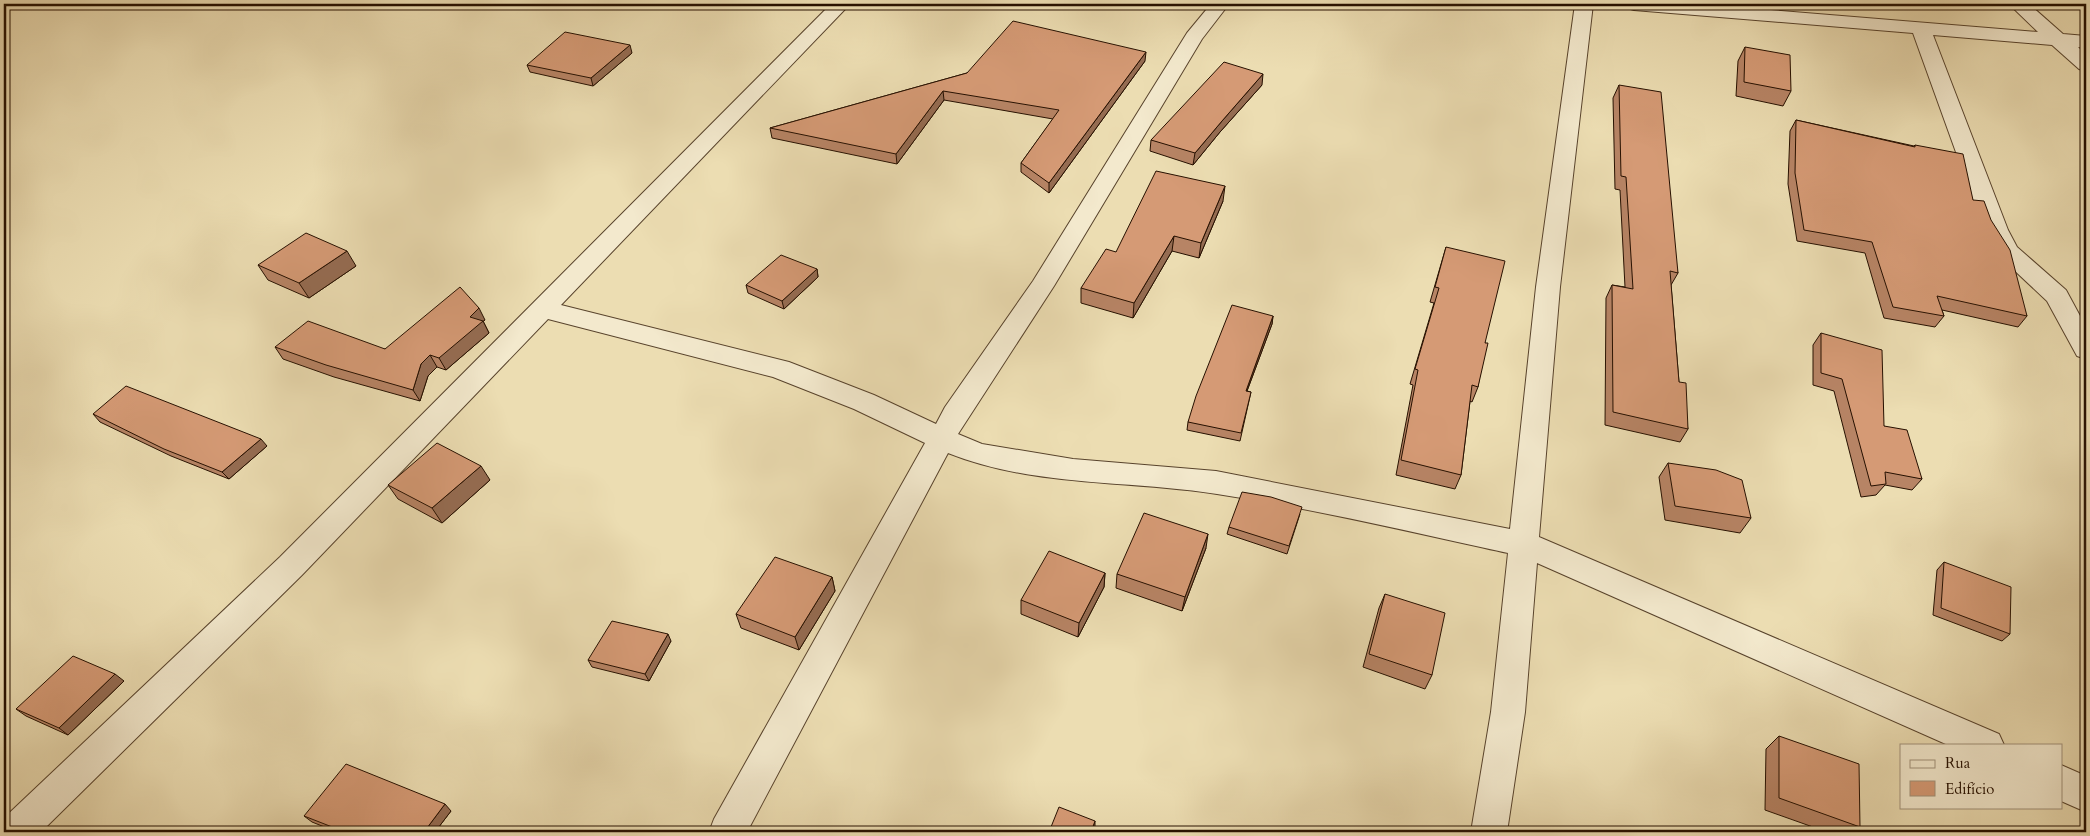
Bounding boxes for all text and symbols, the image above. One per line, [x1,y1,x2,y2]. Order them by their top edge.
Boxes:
legend [1900,744,2062,808]
text: Rua [1945,753,1971,773]
text: Edifício [1945,779,1994,799]

